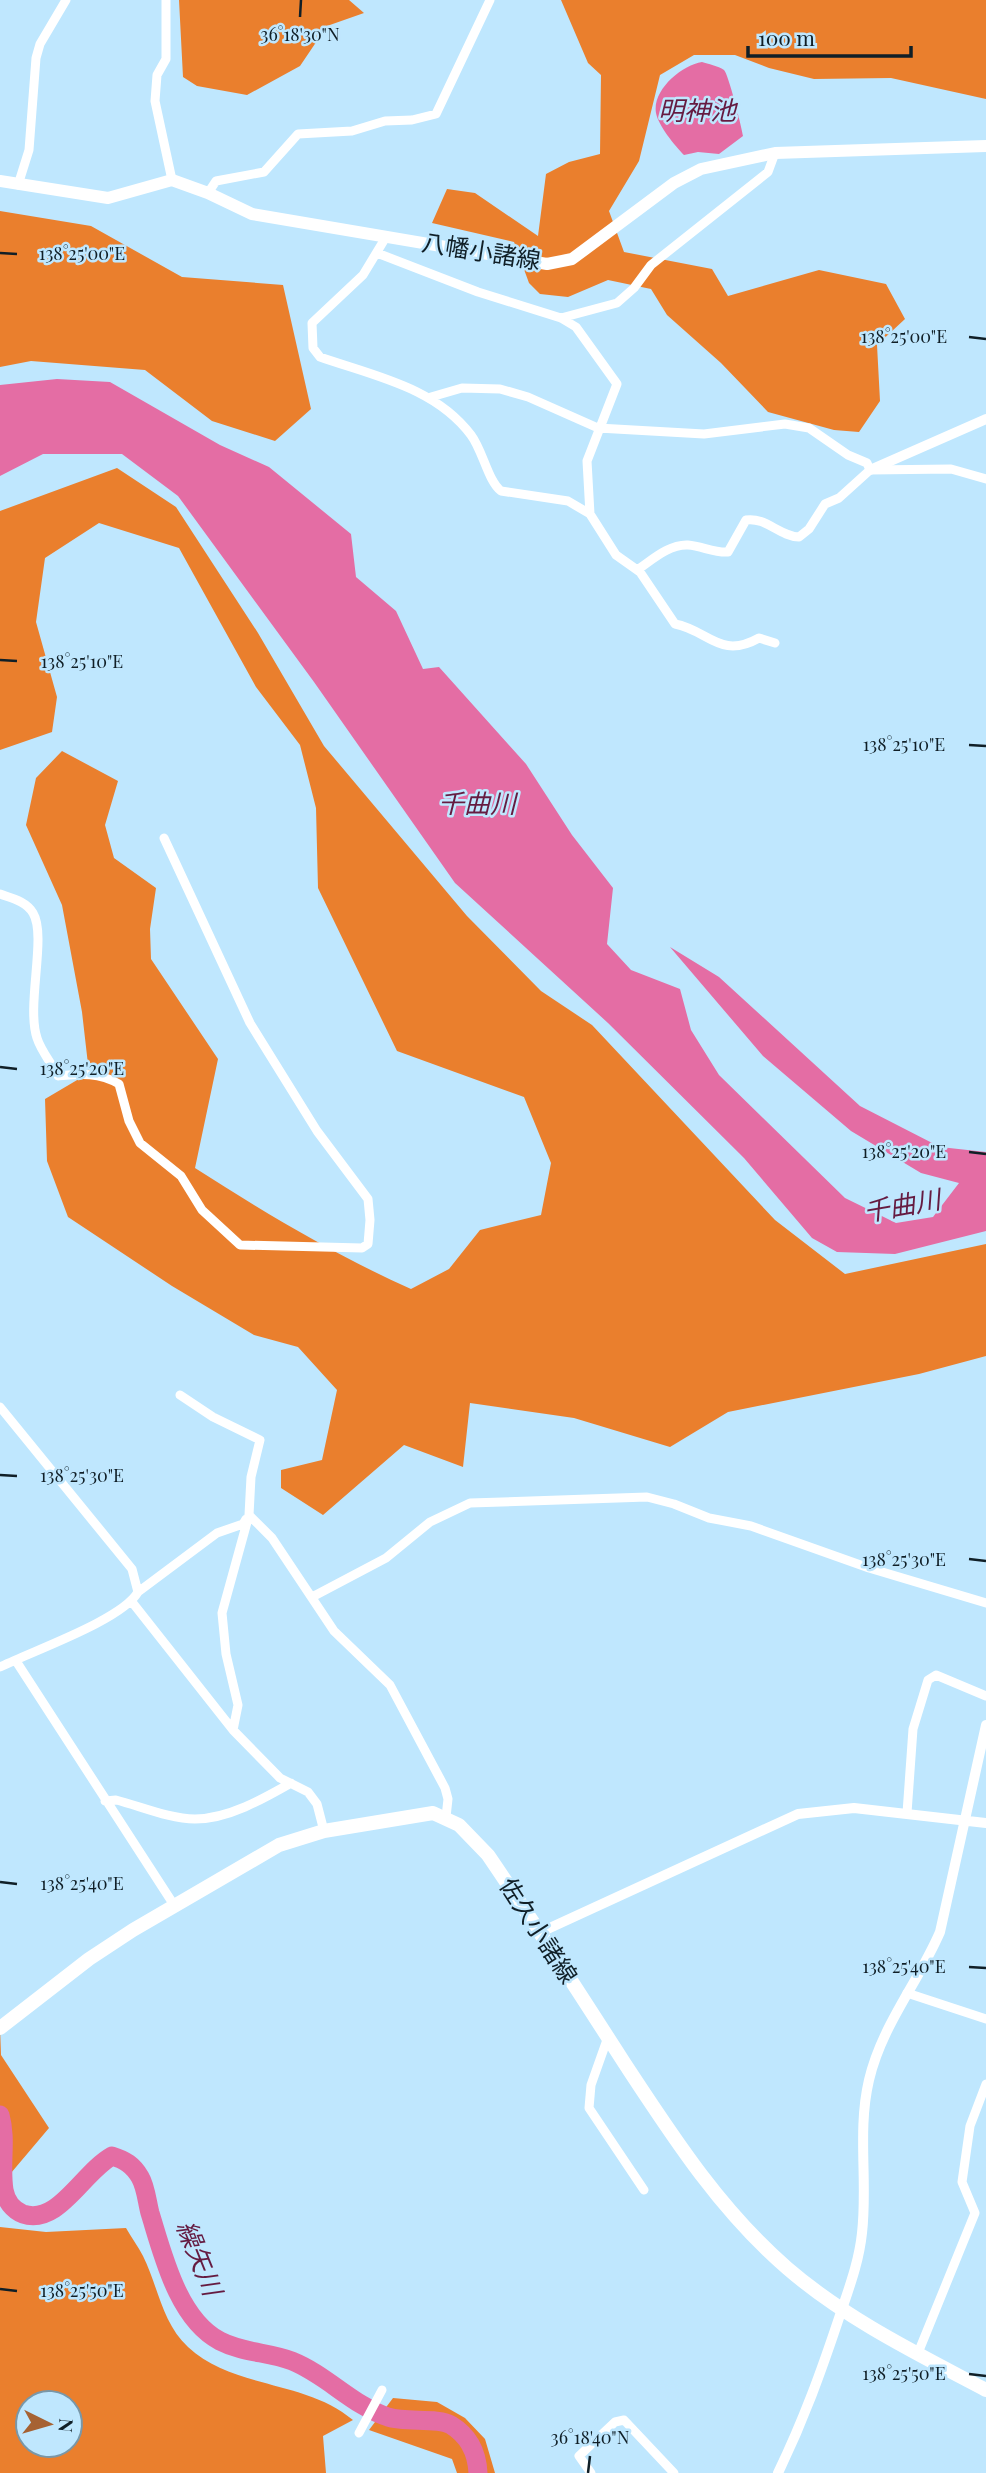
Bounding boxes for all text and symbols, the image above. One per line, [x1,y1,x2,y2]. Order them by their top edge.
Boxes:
scale bar [748,14,911,58]
text: 36°18'30"N [260,22,340,46]
text: 100 m [758,23,815,51]
water label: 明神池 [658,92,739,127]
street label: 八幡小諸線 [420,225,543,275]
text: 138°25'00"E [39,241,125,265]
text: 138°25'00"E [861,324,947,348]
text: 138°25'10"E [41,649,123,673]
text: 138°25'10"E [863,732,945,756]
water label: 千曲川 [438,785,519,820]
text: 138°25'20"E [40,1056,124,1080]
text: 138°25'20"E [862,1139,946,1163]
water label: 千曲川 [860,1180,946,1229]
text: 138°25'30"E [40,1463,124,1487]
text: 138°25'30"E [862,1547,946,1571]
text: 138°25'40"E [40,1871,124,1895]
street label: 佐久小諸線 [494,1871,586,1989]
text: 138°25'40"E [862,1954,946,1978]
water label: 繰矢川 [170,2215,232,2303]
text: 138°25'50"E [40,2278,124,2302]
text: 138°25'50"E [862,2361,946,2385]
north arrow [14,2389,84,2459]
text: N [53,2418,80,2434]
text: 36°18'40"N [551,2425,630,2449]

